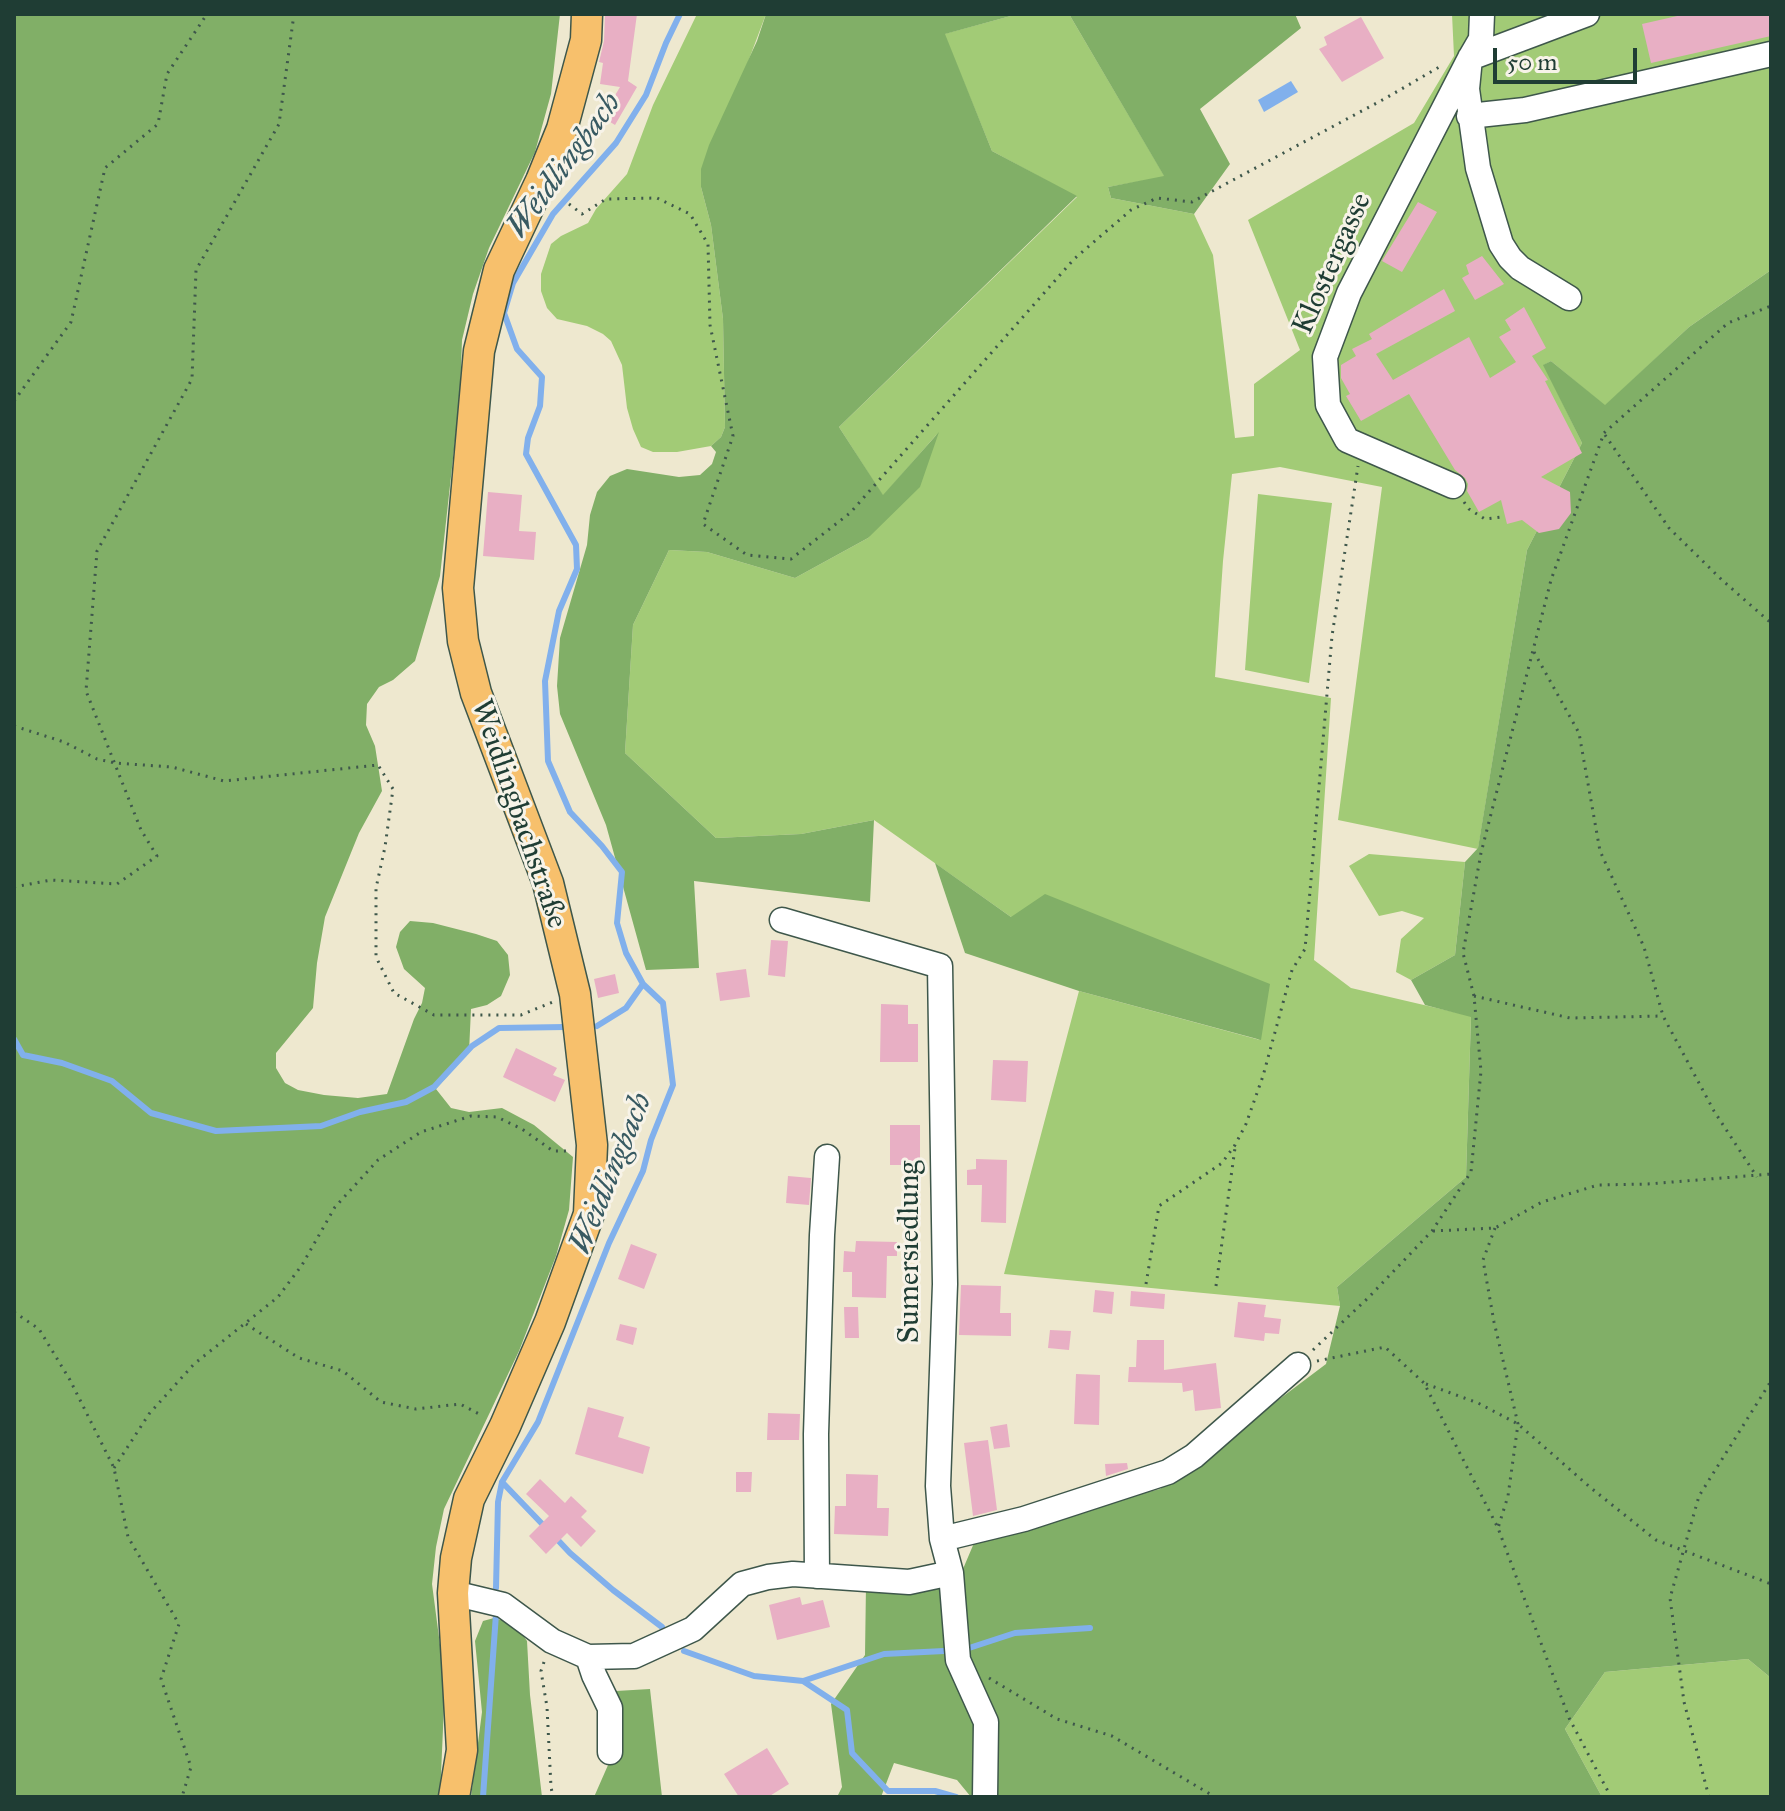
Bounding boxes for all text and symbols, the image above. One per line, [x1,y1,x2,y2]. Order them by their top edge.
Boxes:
scale bar [1497,32,1641,82]
text: 50 m [1507,47,1557,77]
water label: Weidlingbach [499,86,631,246]
street label: Klostergasse [1286,188,1380,340]
street label: Weidlingbachstraße [462,695,574,933]
water label: Weidlingbach [562,1088,662,1260]
street label: Sumersiedlung [893,1161,929,1343]

